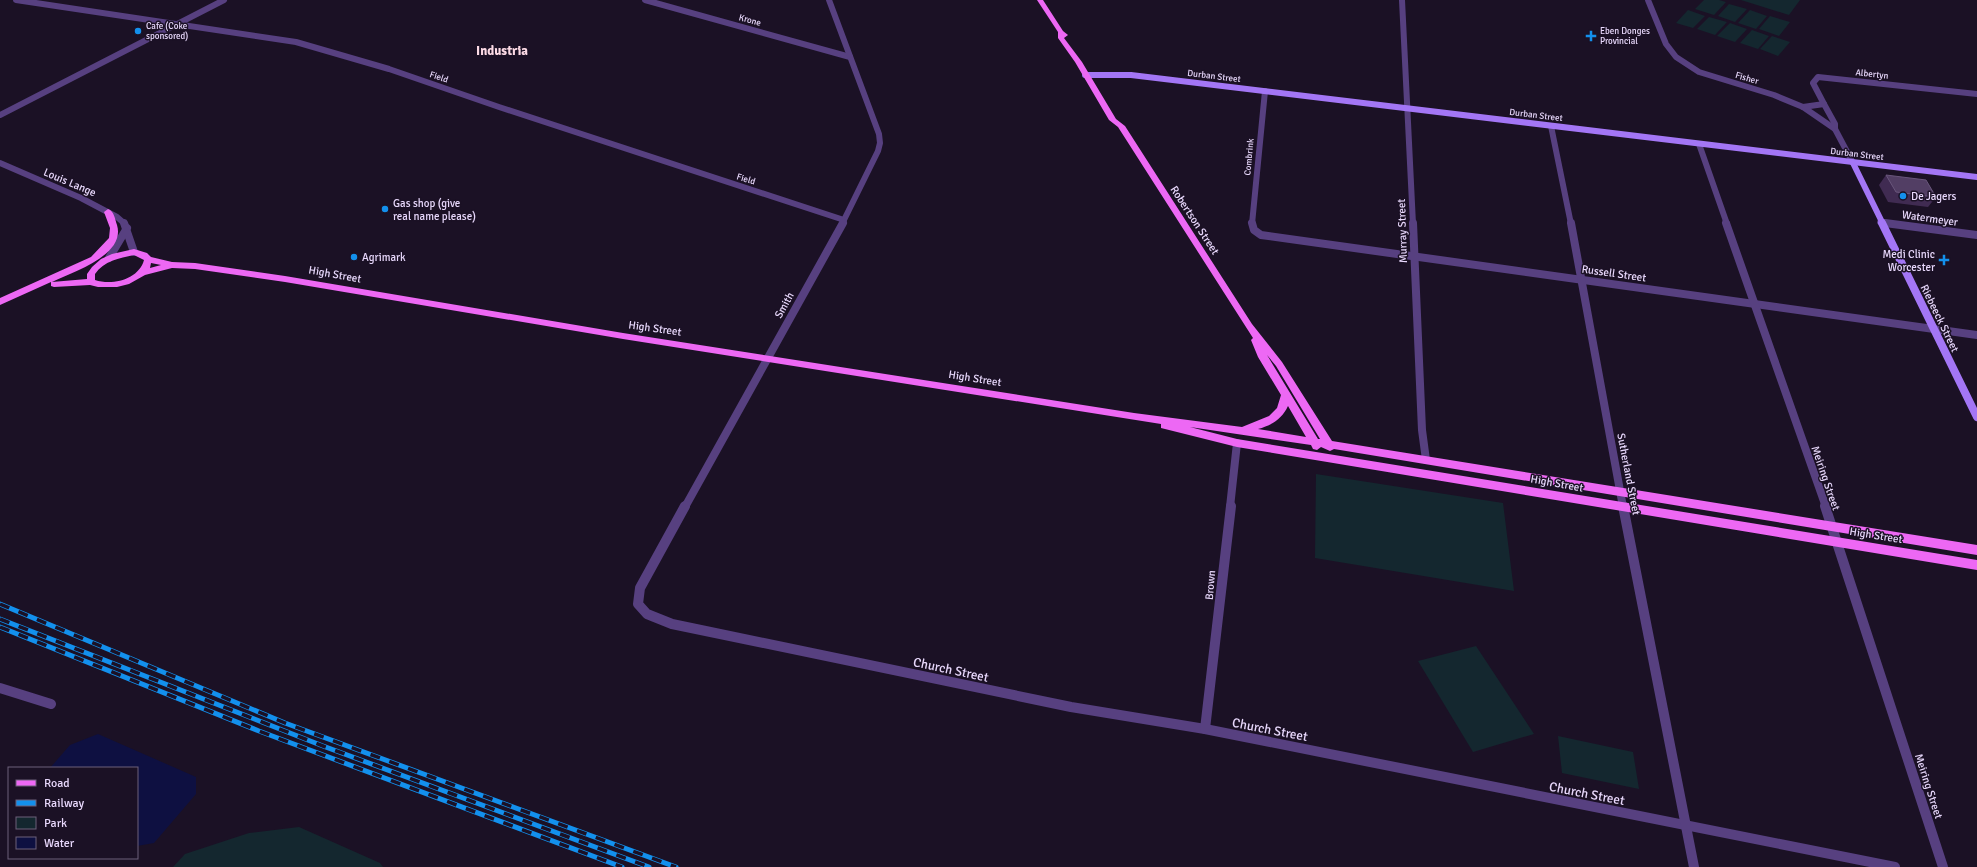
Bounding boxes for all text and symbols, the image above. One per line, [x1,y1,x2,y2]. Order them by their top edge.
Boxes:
street label: Krone [738,12,763,29]
place label: Cafe (Coke sponsored) [146,21,188,42]
marker: Cafe (Coke sponsored) [133,26,143,36]
place label: Eben Donges Provincial [1600,26,1650,47]
marker: Eben Donges Provincial [1585,30,1597,42]
district label: Industria [476,43,528,59]
street label: Albertyn [1855,67,1889,82]
street label: Durban Street [1187,68,1241,85]
street label: Field [428,69,450,86]
street label: Fisher [1734,70,1760,87]
street label: Durban Street [1509,107,1563,124]
street label: Combrink [1242,138,1257,176]
street label: Durban Street [1830,146,1884,163]
street label: Louis Lange [42,166,98,199]
street label: Field [735,171,757,188]
street label: Robertson Street [1168,184,1222,257]
place label: De Jagers [1911,190,1957,203]
marker: De Jagers [1898,191,1908,201]
place label: Gas shop (give real name please) [393,197,476,223]
street label: Murray Street [1395,198,1410,263]
marker: Gas shop (give real name please) [380,204,390,214]
street label: Watermeyer [1901,208,1959,229]
place label: Medi Clinic Worcester [1882,248,1935,274]
place label: Agrimark [362,251,406,264]
marker: Agrimark [349,252,359,262]
marker: Medi Clinic Worcester [1938,254,1950,266]
street label: High Street [308,263,362,286]
street label: Russell Street [1581,263,1647,284]
street label: Riebeeck Street [1918,282,1962,354]
street label: Smith [772,290,797,320]
street label: High Street [628,318,682,339]
street label: High Street [948,368,1002,389]
street label: Sutherland Street [1614,432,1643,516]
street label: Meiring Street [1808,444,1843,512]
street label: High Street [1530,472,1584,495]
street label: High Street [1849,525,1903,546]
street label: Brown [1203,570,1218,601]
street label: Church Street [912,654,990,686]
street label: Church Street [1231,715,1309,745]
street label: Meiring Street [1912,752,1945,820]
legend [8,767,138,859]
text: Road [44,776,70,791]
street label: Church Street [1548,779,1626,809]
text: Railway [44,796,84,811]
text: Park [44,816,67,831]
text: Water [44,836,75,851]

